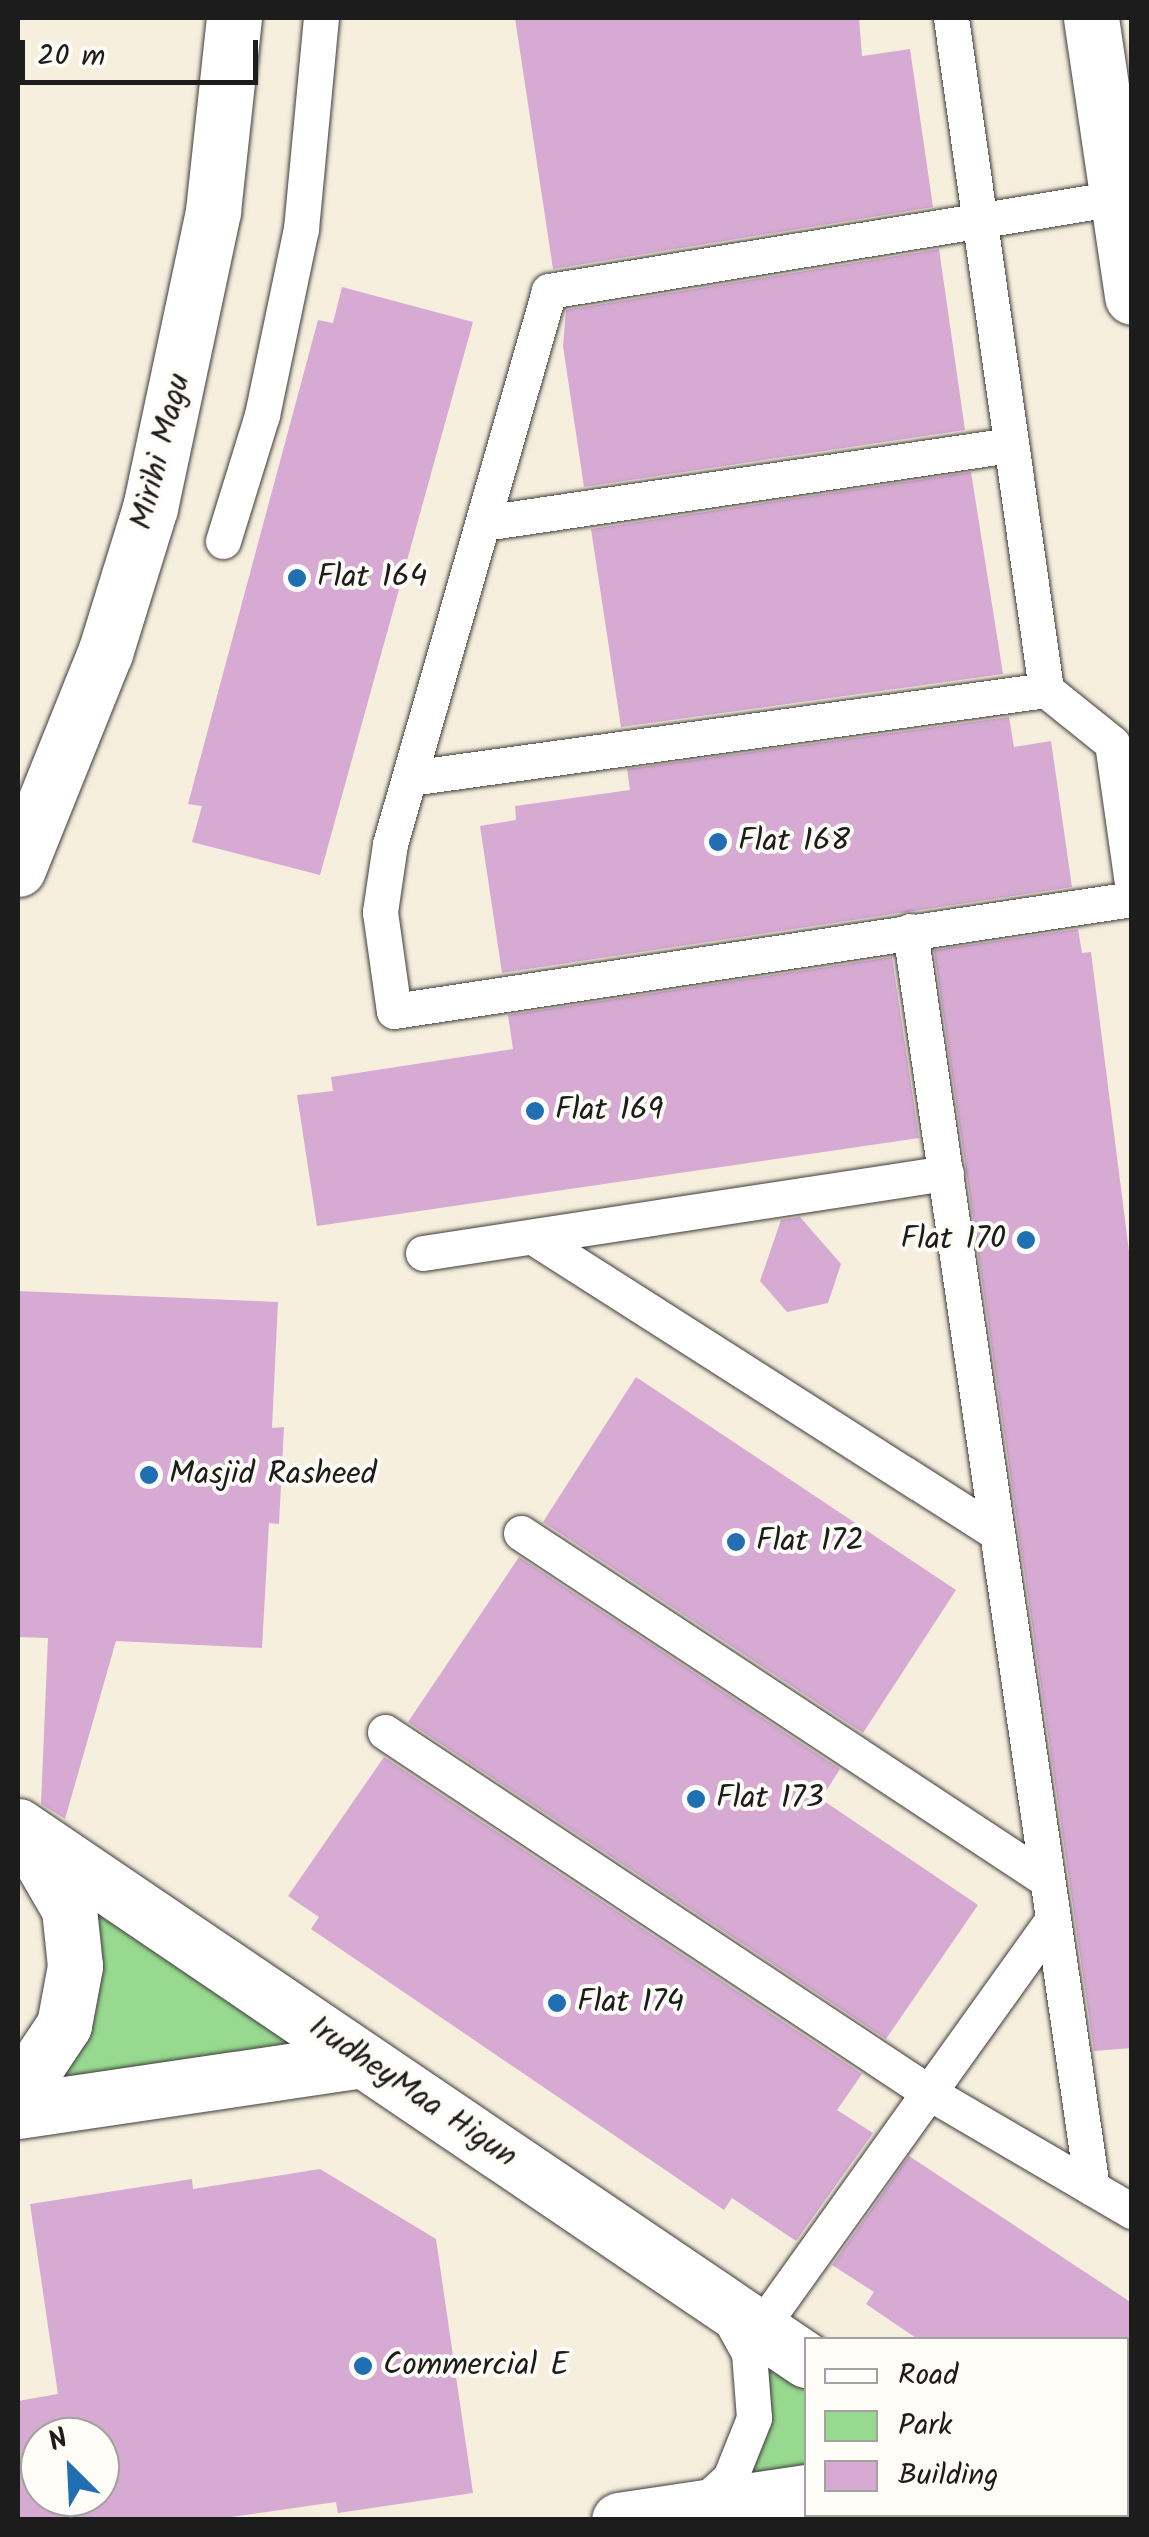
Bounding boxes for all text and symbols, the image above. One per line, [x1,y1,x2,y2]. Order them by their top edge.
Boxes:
scale bar [25,20,262,82]
text: 20 m [37,33,105,81]
street label: Mirihi Magu [124,370,200,534]
place label: Flat 164 [317,559,427,597]
marker: Flat 164 [286,567,308,589]
place label: Flat 168 [738,823,850,861]
marker: Flat 168 [707,831,729,853]
place label: Flat 169 [555,1092,663,1130]
marker: Flat 169 [524,1100,546,1122]
place label: Flat 170 [900,1221,1006,1259]
marker: Flat 170 [1015,1229,1037,1251]
place label: Masjid Rasheed [169,1456,377,1494]
marker: Masjid Rasheed [138,1464,160,1486]
place label: Flat 172 [756,1523,864,1561]
marker: Flat 172 [725,1531,747,1553]
place label: Flat 173 [716,1780,824,1818]
marker: Flat 173 [685,1788,707,1810]
place label: Flat 174 [577,1984,684,2022]
marker: Flat 174 [546,1992,568,2014]
street label: IrudheyMaa Higun [300,2009,524,2177]
legend [804,2337,1129,2517]
place label: Commercial E [383,2347,569,2385]
text: Road [898,2352,958,2400]
marker: Commercial E [352,2355,374,2377]
text: Park [898,2402,952,2450]
north arrow [20,2417,120,2517]
text: N [41,2417,76,2465]
text: Building [898,2452,998,2500]

